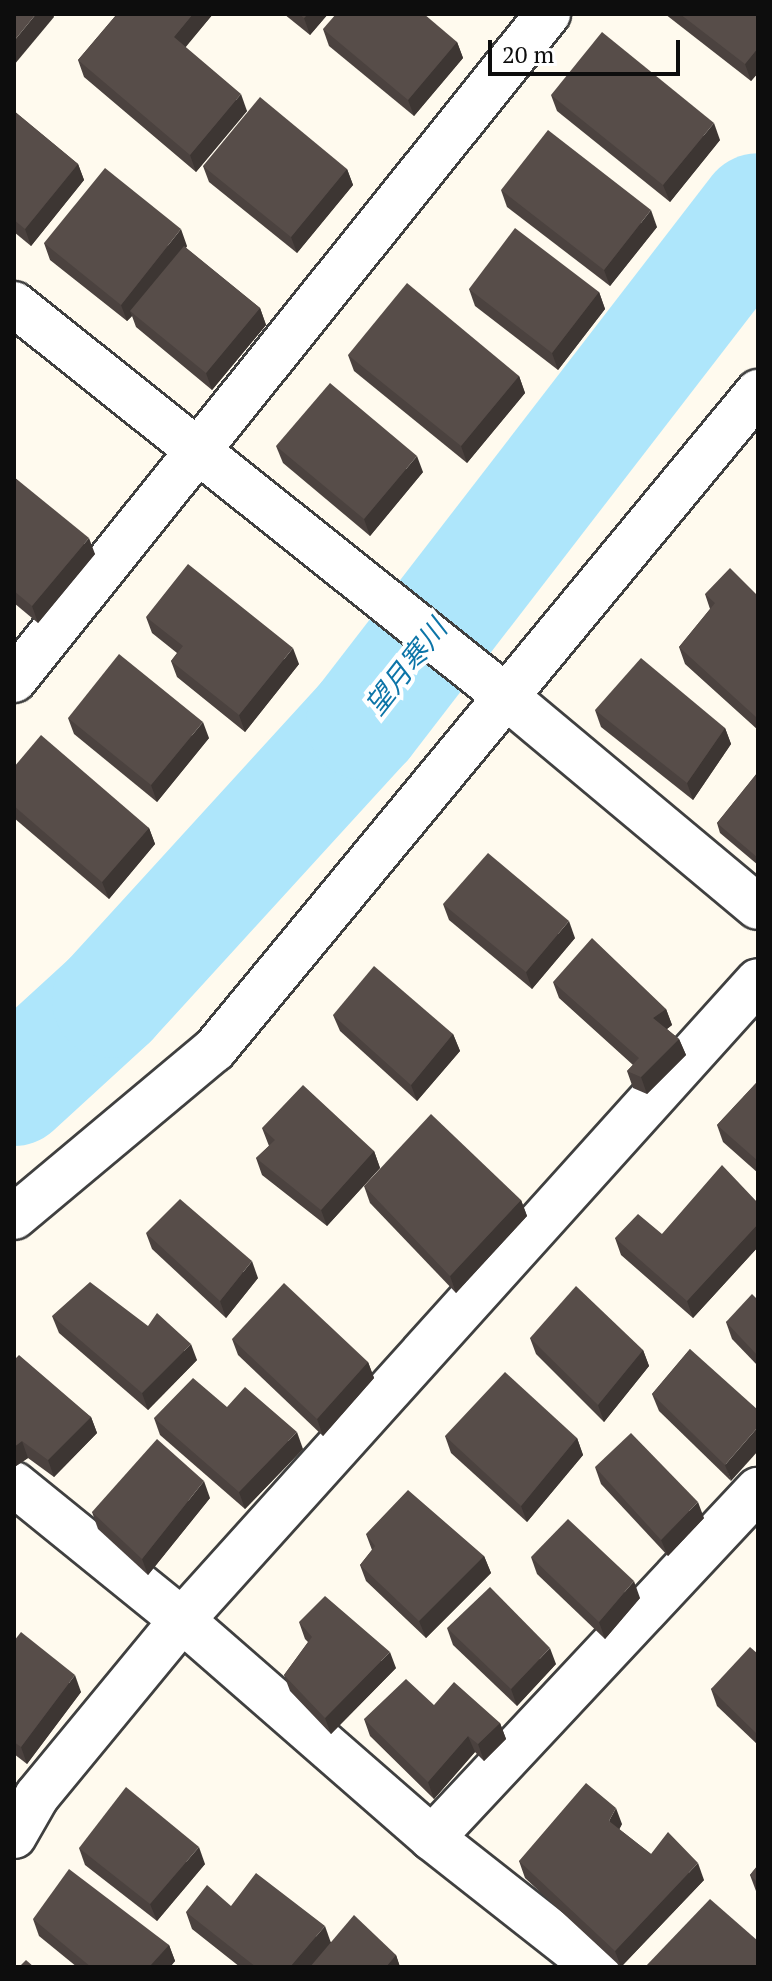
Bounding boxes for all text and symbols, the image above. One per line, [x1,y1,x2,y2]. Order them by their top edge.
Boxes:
scale bar [492,24,684,74]
text: 20 m [502,38,554,70]
water label: 望月寒川 [358,613,454,721]

